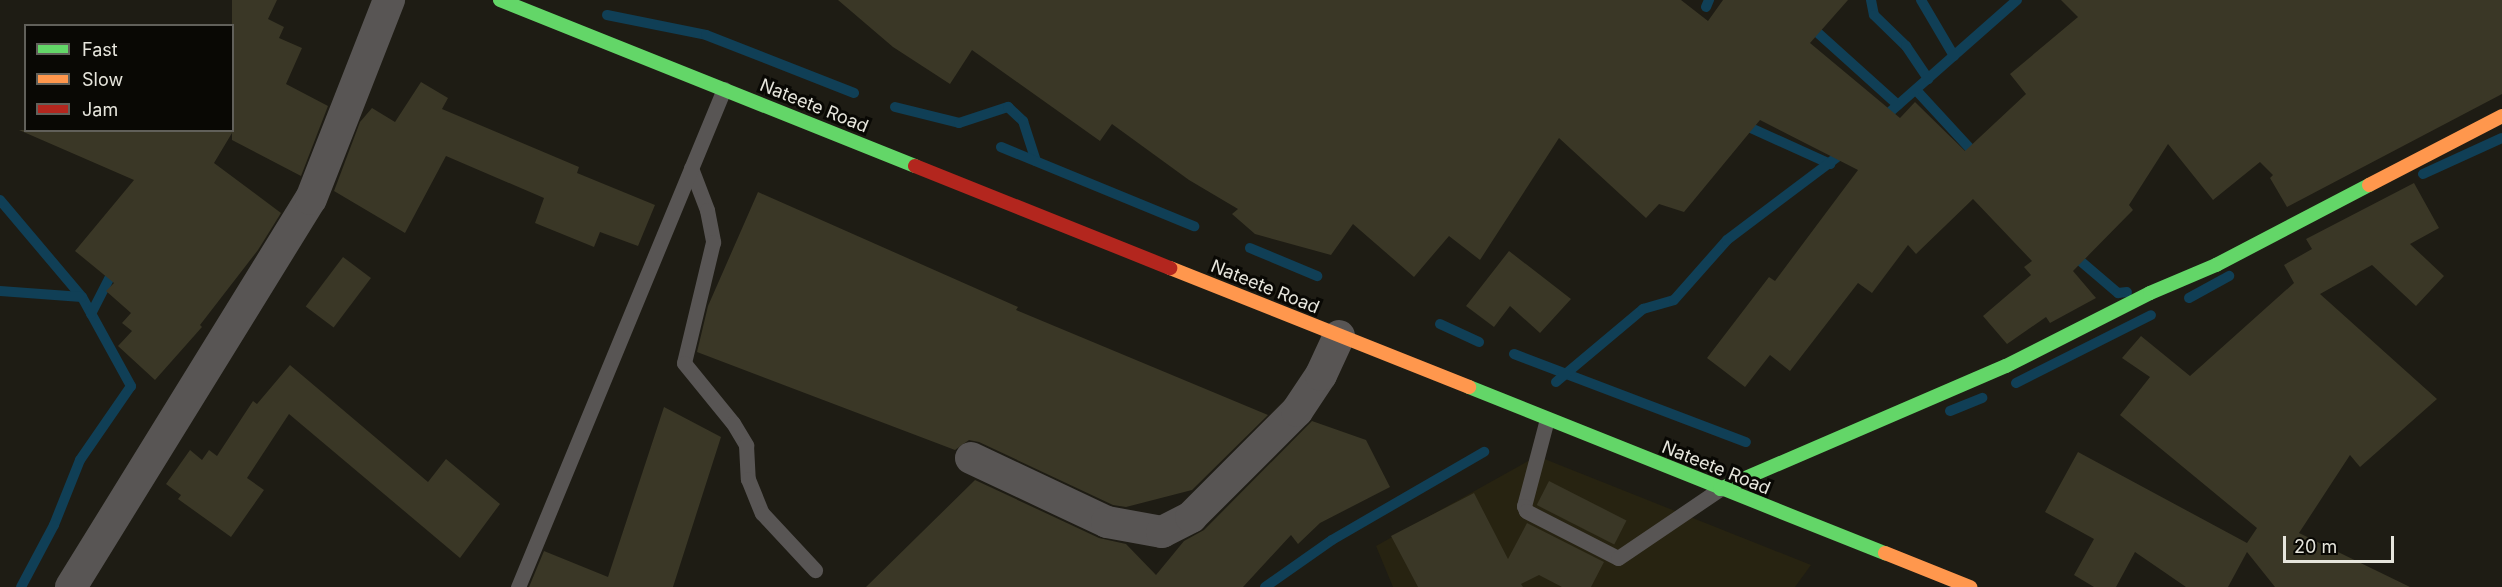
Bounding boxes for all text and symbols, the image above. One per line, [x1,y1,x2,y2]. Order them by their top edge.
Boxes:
legend [24,24,234,132]
text: Fast [82,39,118,60]
text: Slow [82,69,123,90]
street label: Nateete Road [757,74,871,138]
text: Jam [82,99,118,120]
street label: Nateete Road [1208,255,1322,319]
street label: Nateete Road [1659,436,1773,500]
scale bar [2286,524,2397,562]
text: 20 m [2294,536,2337,557]

